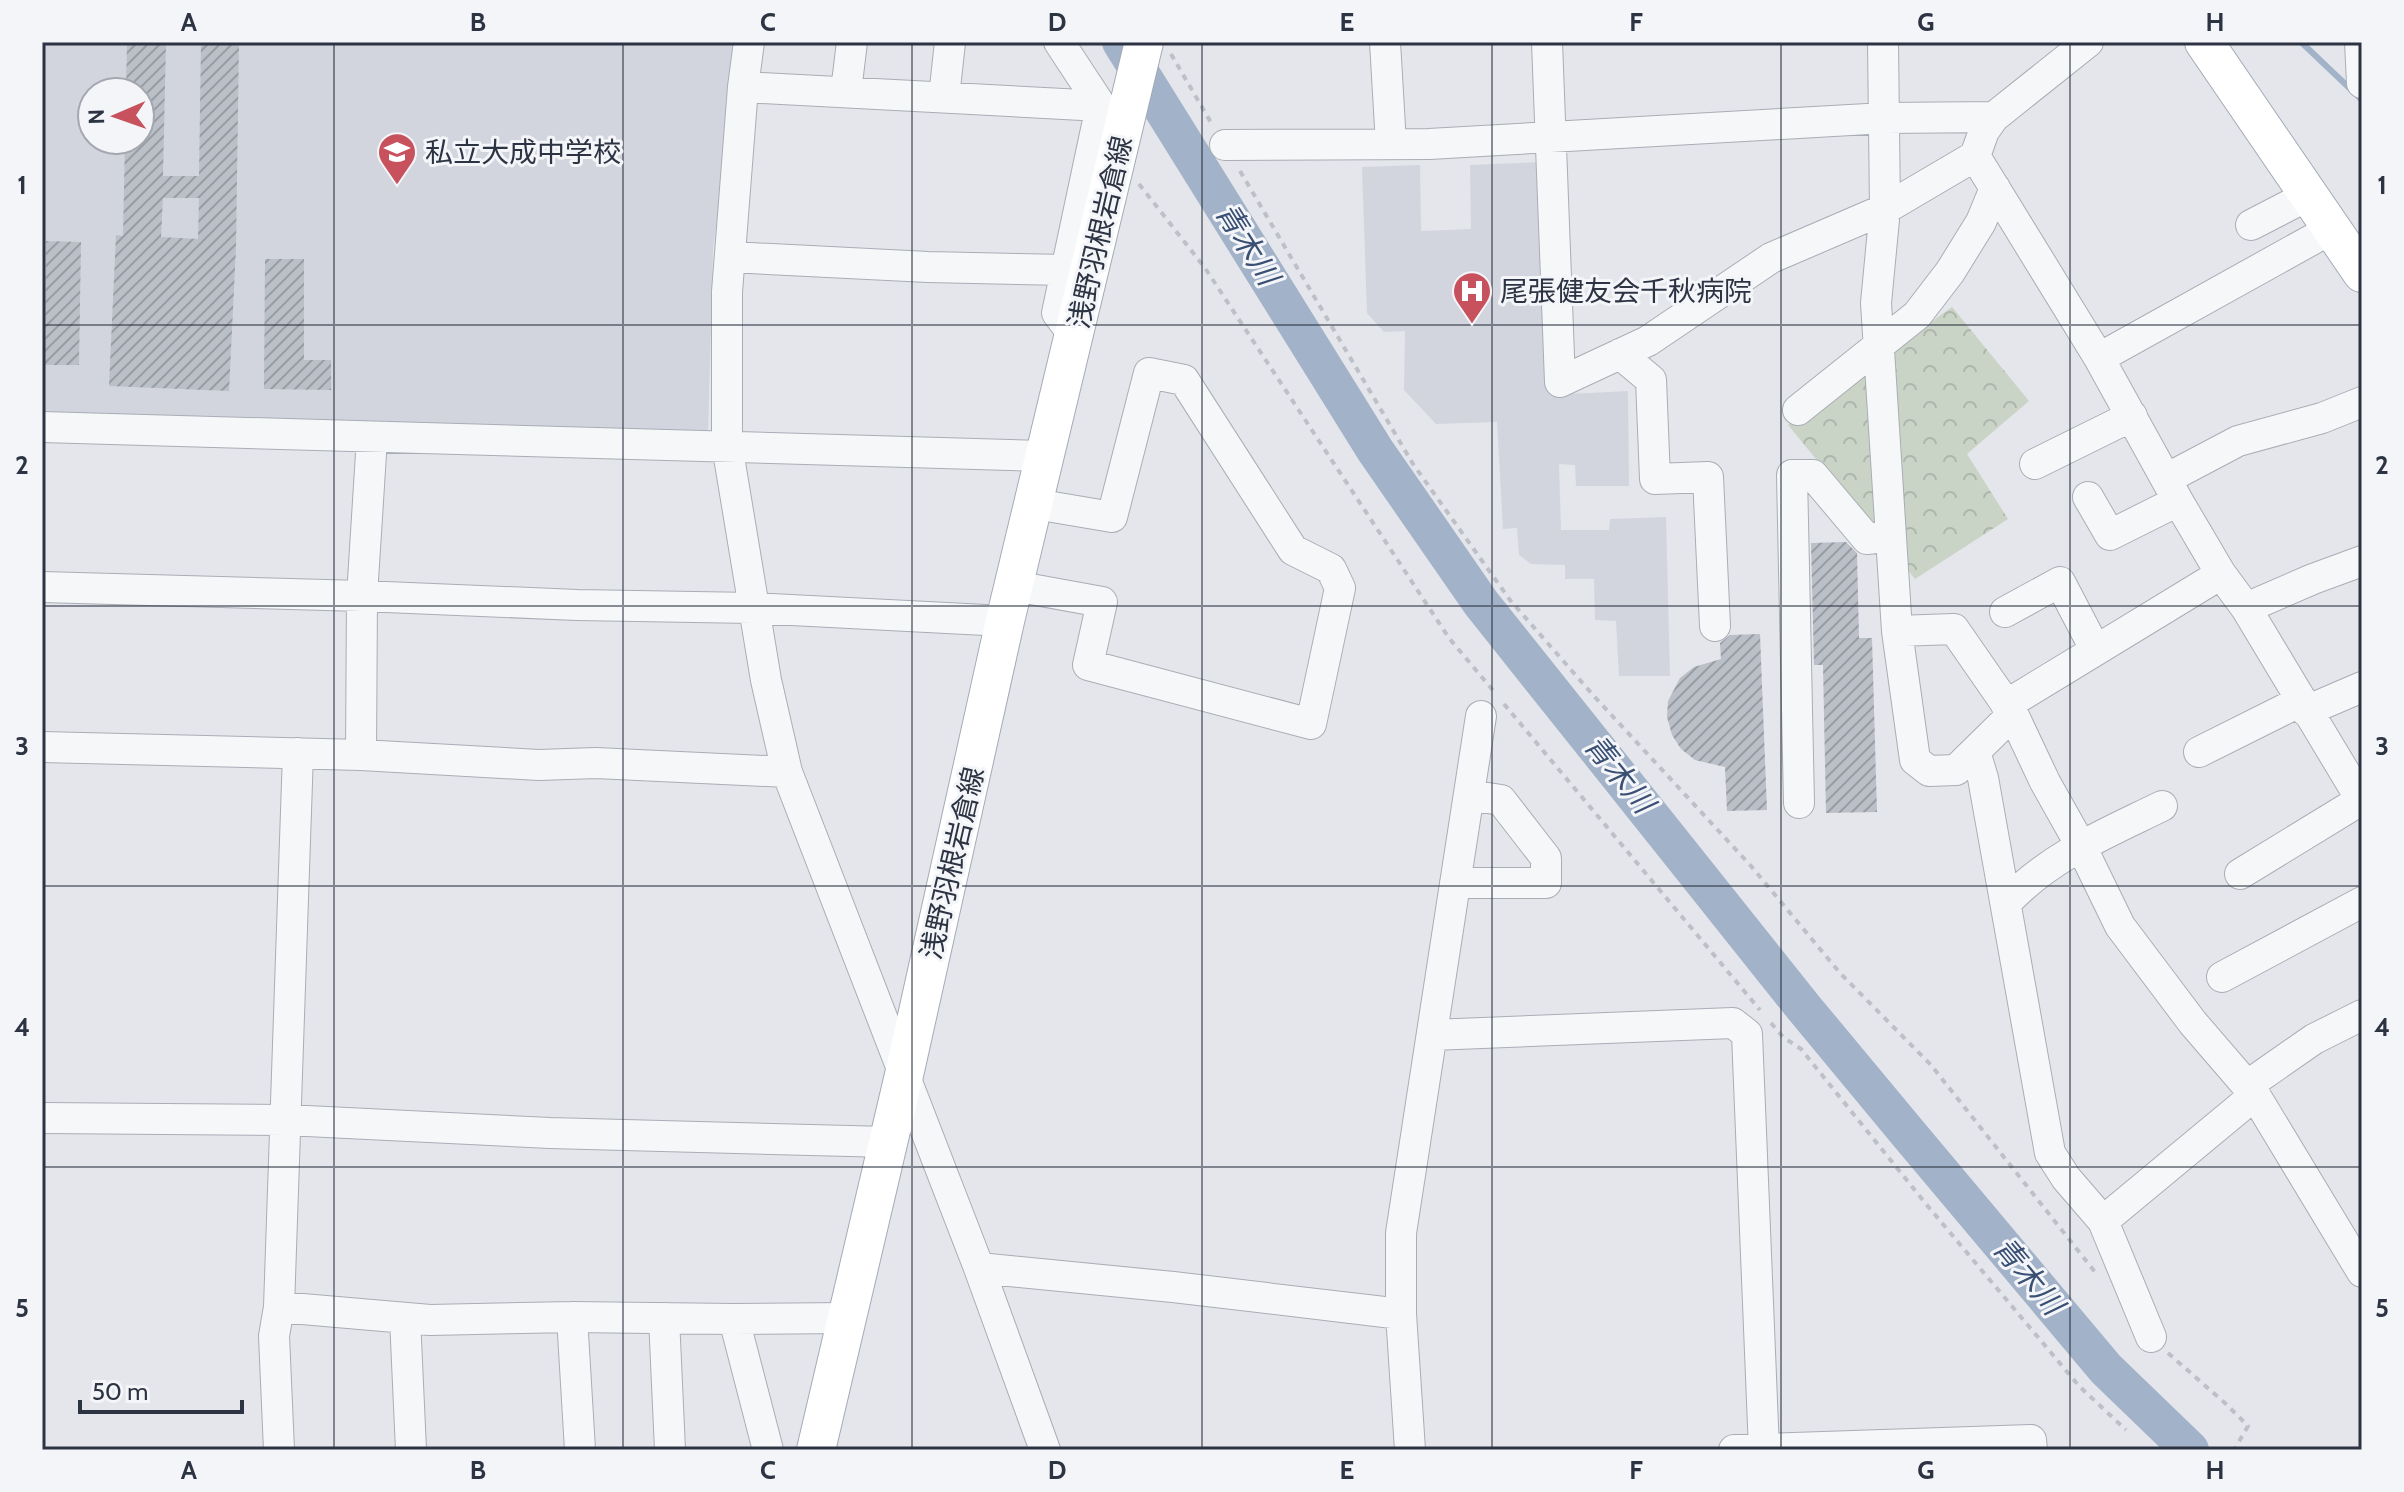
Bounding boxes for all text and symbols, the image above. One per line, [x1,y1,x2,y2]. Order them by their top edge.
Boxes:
text: A [181,6,198,38]
text: B [470,6,486,38]
text: C [760,6,776,38]
text: D [1048,6,1066,38]
text: E [1340,6,1354,38]
text: F [1629,6,1643,38]
text: G [1917,6,1935,38]
text: H [2206,6,2224,38]
north arrow [76,76,156,156]
text: N [83,108,110,125]
school or university icon: 私立大成中学校 [376,131,418,186]
street label: 浅野羽根岩倉線 [1061,133,1139,331]
place label: 私立大成中学校 [425,135,621,169]
text: 1 [17,169,27,201]
text: 1 [2377,169,2387,201]
water label: 青木川 [1208,196,1289,294]
hospital icon: 尾張健友会千秋病院 [1451,270,1493,325]
place label: 尾張健友会千秋病院 [1500,274,1752,308]
text: 2 [15,449,29,481]
text: 2 [2375,449,2389,481]
water label: 青木川 [1577,727,1664,823]
text: 3 [15,730,29,762]
text: 3 [2375,730,2389,762]
street label: 浅野羽根岩倉線 [913,764,991,962]
text: 4 [14,1011,30,1043]
text: 4 [2374,1011,2390,1043]
water label: 青木川 [1985,1229,2073,1324]
text: 5 [15,1292,29,1324]
text: 5 [2375,1292,2389,1324]
scale bar [80,1364,242,1414]
text: 50 m [92,1377,148,1406]
text: A [181,1454,198,1486]
text: B [470,1454,486,1486]
text: C [760,1454,776,1486]
text: D [1048,1454,1066,1486]
text: E [1340,1454,1354,1486]
text: F [1629,1454,1643,1486]
text: G [1917,1454,1935,1486]
text: H [2206,1454,2224,1486]

